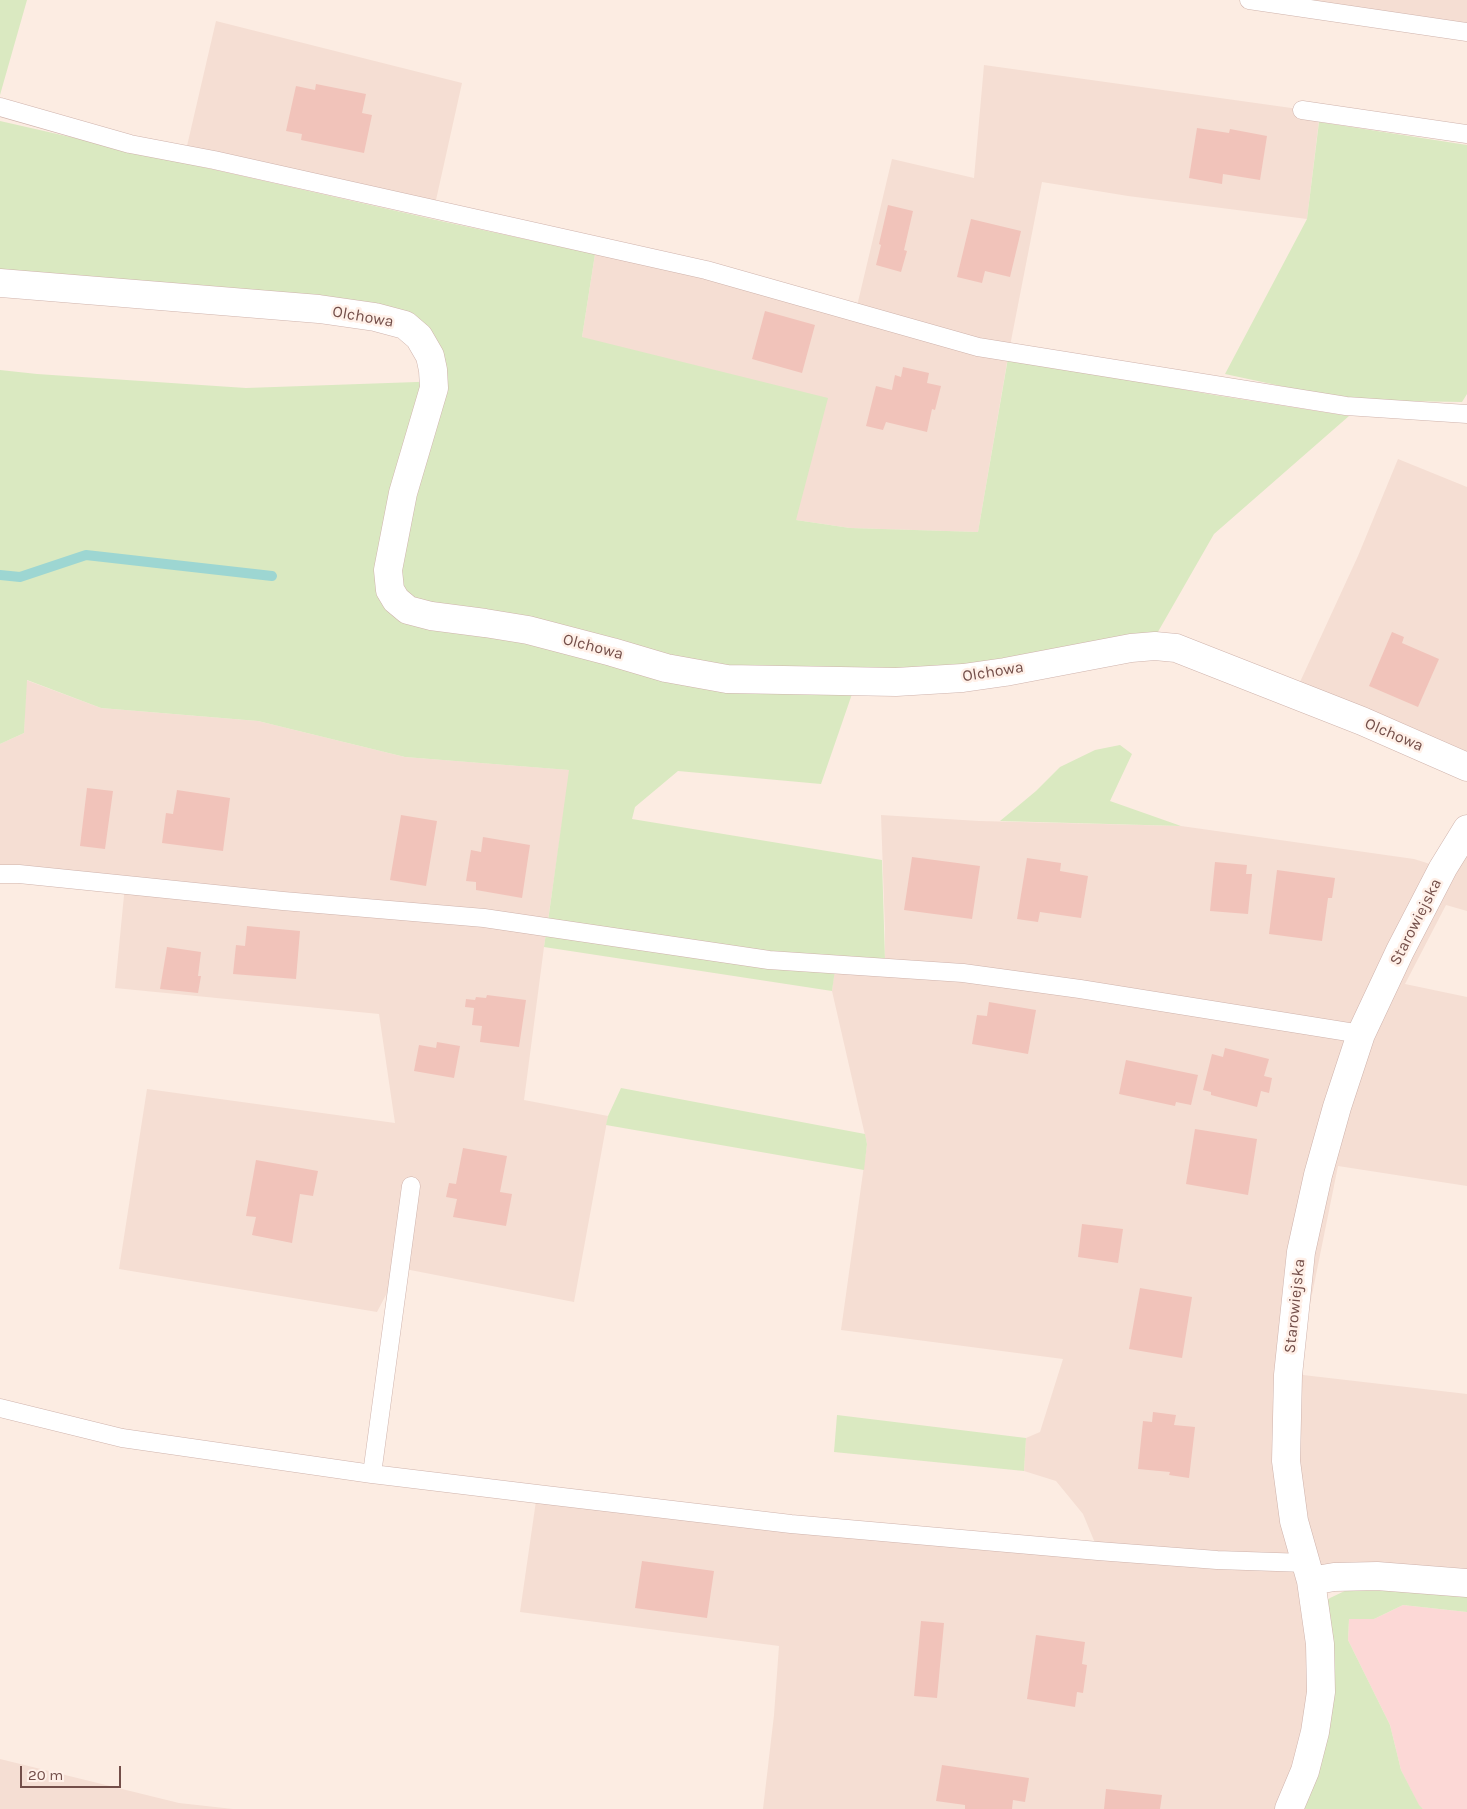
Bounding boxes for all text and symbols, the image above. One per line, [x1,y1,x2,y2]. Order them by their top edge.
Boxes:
street label: Olchowa [331,302,395,332]
street label: Olchowa [561,630,625,664]
street label: Olchowa [961,658,1025,686]
street label: Olchowa [1362,714,1426,756]
street label: Starowiejska [1386,875,1446,969]
street label: Starowiejska [1280,1258,1310,1354]
scale bar [22,1756,124,1788]
text: 20 m [28,1766,63,1784]

